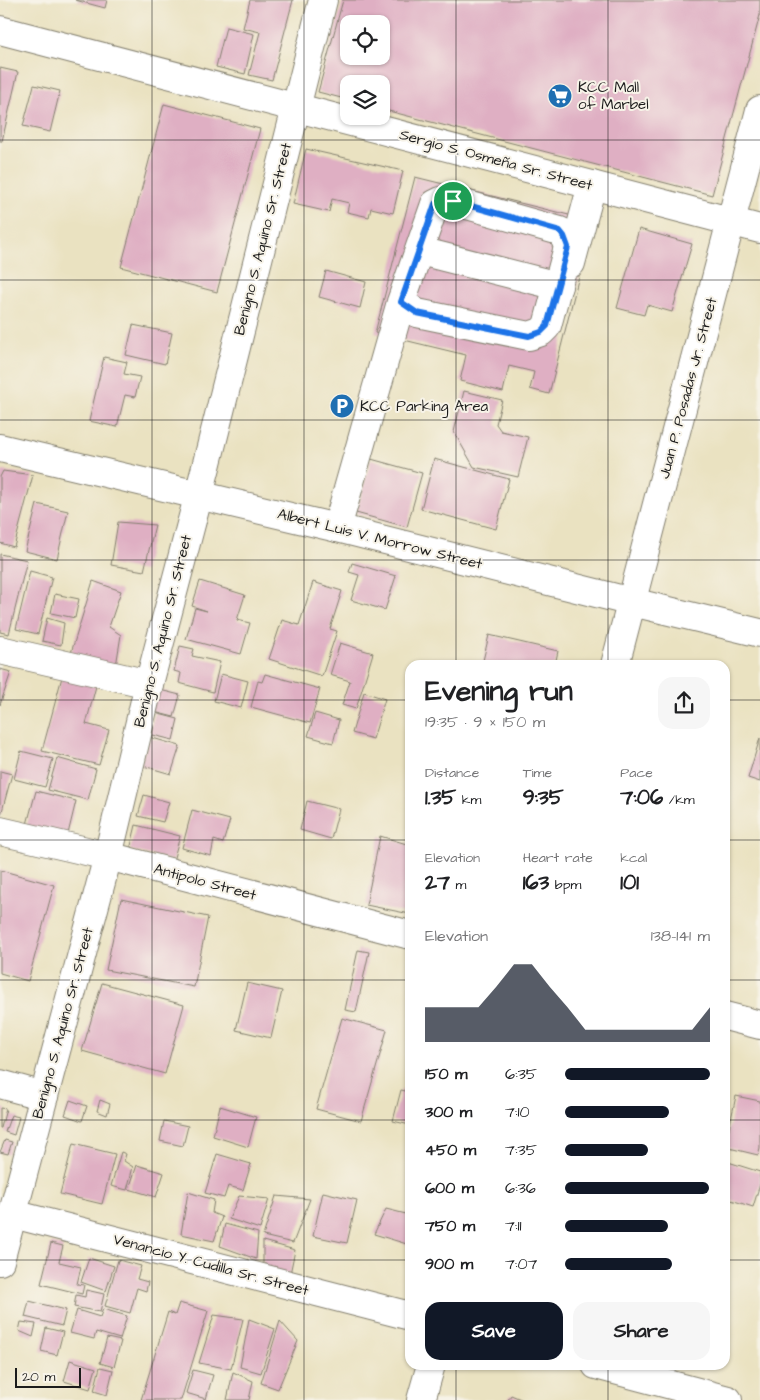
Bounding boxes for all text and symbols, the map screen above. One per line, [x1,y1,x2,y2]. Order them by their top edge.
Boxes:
map controls [340,15,390,125]
button: locate [340,15,390,65]
button: layers [340,75,390,125]
place label: KCC Mall of Marbel [578,77,649,115]
supermarket icon: KCC Mall of Marbel [547,83,573,109]
street label: Sergio S. Osmeña Sr. Street [397,124,595,197]
street label: Benigno S. Aquino Sr. Street [229,141,298,338]
pin [432,180,474,222]
icon: arrive [439,187,467,215]
street label: Juan P. Posadas Jr. Street [654,295,722,481]
parking icon: KCC Parking Area [329,393,355,419]
place label: KCC Parking Area [360,396,489,418]
street label: Albert Luis V. Morrow Street [275,503,485,575]
street label: Benigno S. Aquino Sr. Street [129,533,198,730]
text: Evening run [425,672,573,711]
button: share [658,677,710,729]
text: 19:35 · 9 × 150 m [425,711,545,733]
text: Distance [425,763,479,783]
text: Time [523,763,552,783]
text: Pace [620,763,653,783]
text: 1.35 [425,783,456,812]
text: 9:35 [523,783,564,812]
text: 7:06 [620,783,663,812]
text: km [456,790,481,810]
text: /km [663,790,695,810]
text: Elevation [425,848,480,868]
text: Heart rate [523,848,593,868]
text: kcal [620,848,647,868]
street label: Antipolo Street [151,858,259,906]
text: 27 [425,868,450,897]
text: 163 [523,868,549,897]
text: 101 [620,868,639,897]
text: m [450,875,466,895]
text: bpm [549,875,581,895]
street label: Benigno S. Aquino Sr. Street [27,925,100,1121]
text: Elevation [425,925,488,947]
text: 138–141 m [651,925,710,947]
text: 150 m [425,1063,467,1085]
text: 6:35 [505,1063,537,1085]
text: 300 m [425,1101,472,1123]
text: 7:10 [505,1101,530,1123]
text: 450 m [425,1139,476,1161]
text: 7:35 [505,1139,537,1161]
text: 600 m [425,1177,474,1199]
text: 6:36 [505,1177,536,1199]
text: 750 m [425,1215,475,1237]
text: 7:11 [505,1215,522,1237]
street label: Venancio Y. Cudilla Sr. Street [111,1229,311,1301]
text: 900 m [425,1253,473,1275]
text: 7:07 [505,1253,537,1275]
button: Save [425,1302,563,1360]
button: Share [573,1302,710,1360]
scale bar [15,1365,81,1388]
text: 20 m [22,1367,55,1387]

